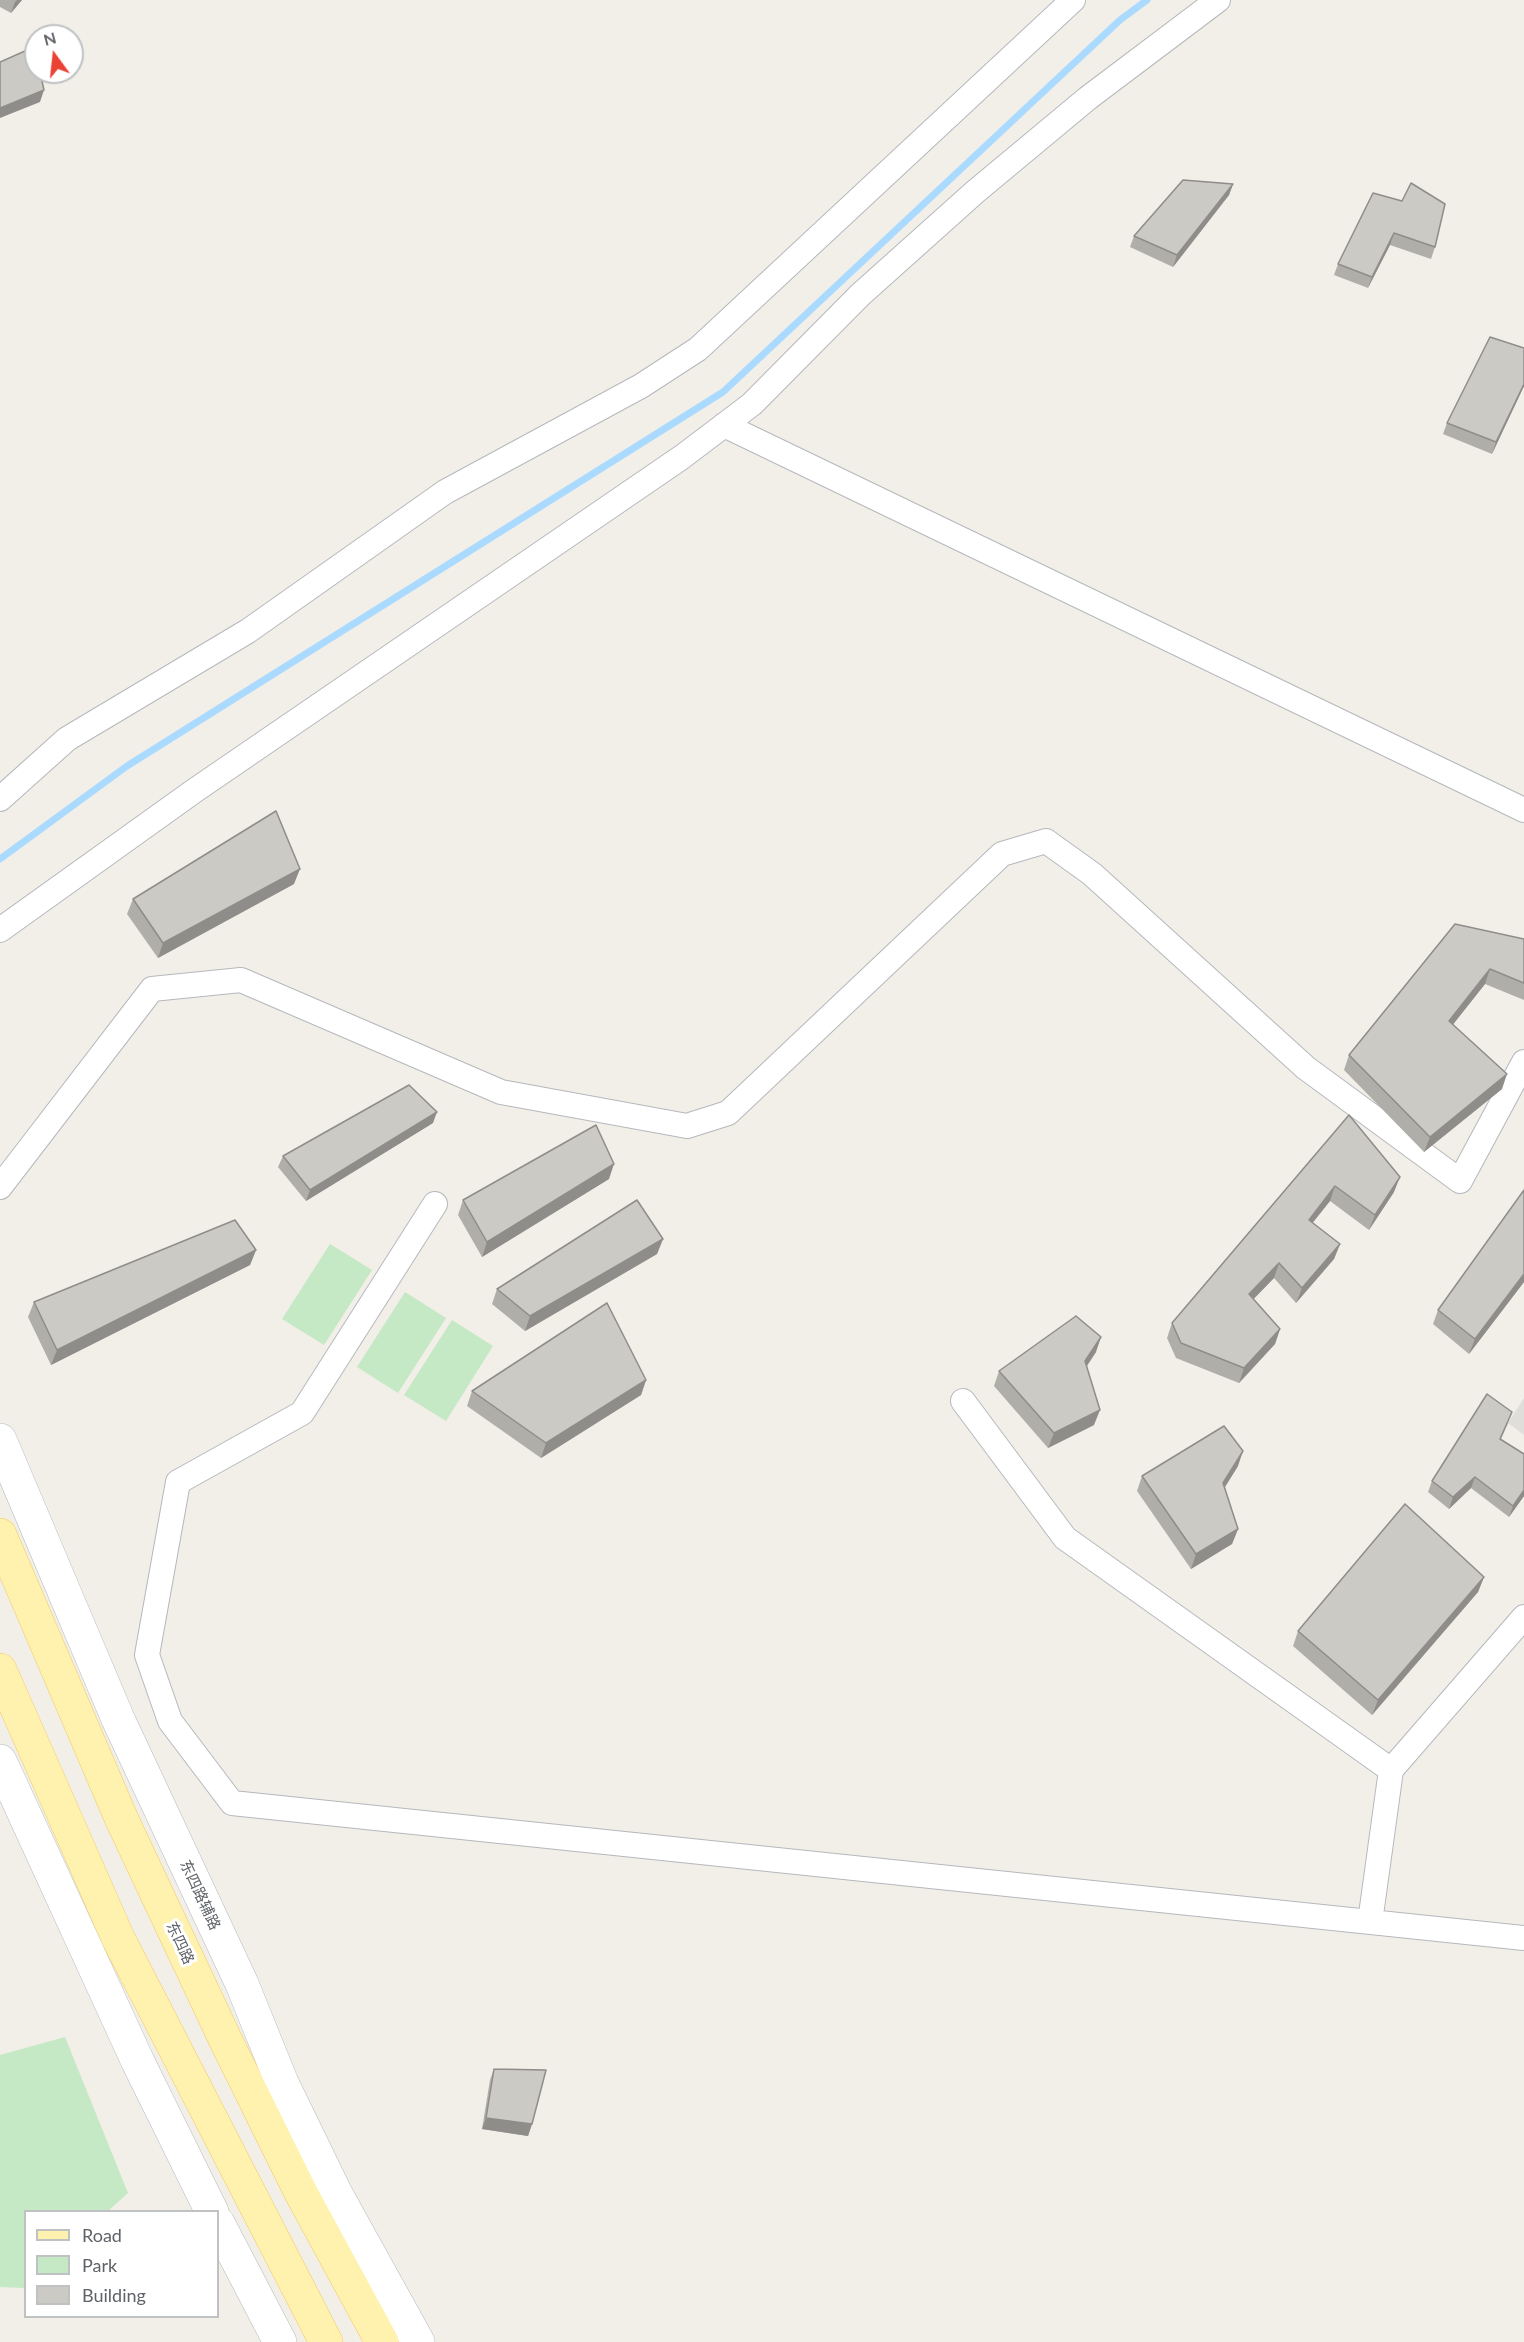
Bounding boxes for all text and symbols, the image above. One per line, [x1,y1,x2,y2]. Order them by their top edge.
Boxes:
north arrow [24,24,84,84]
text: N [41,27,58,49]
street label: 东四路辅路 [176,1857,224,1933]
street label: 东四路 [162,1919,198,1967]
legend [24,2210,219,2318]
text: Road [82,2224,122,2246]
text: Park [82,2254,117,2276]
text: Building [82,2284,146,2306]

